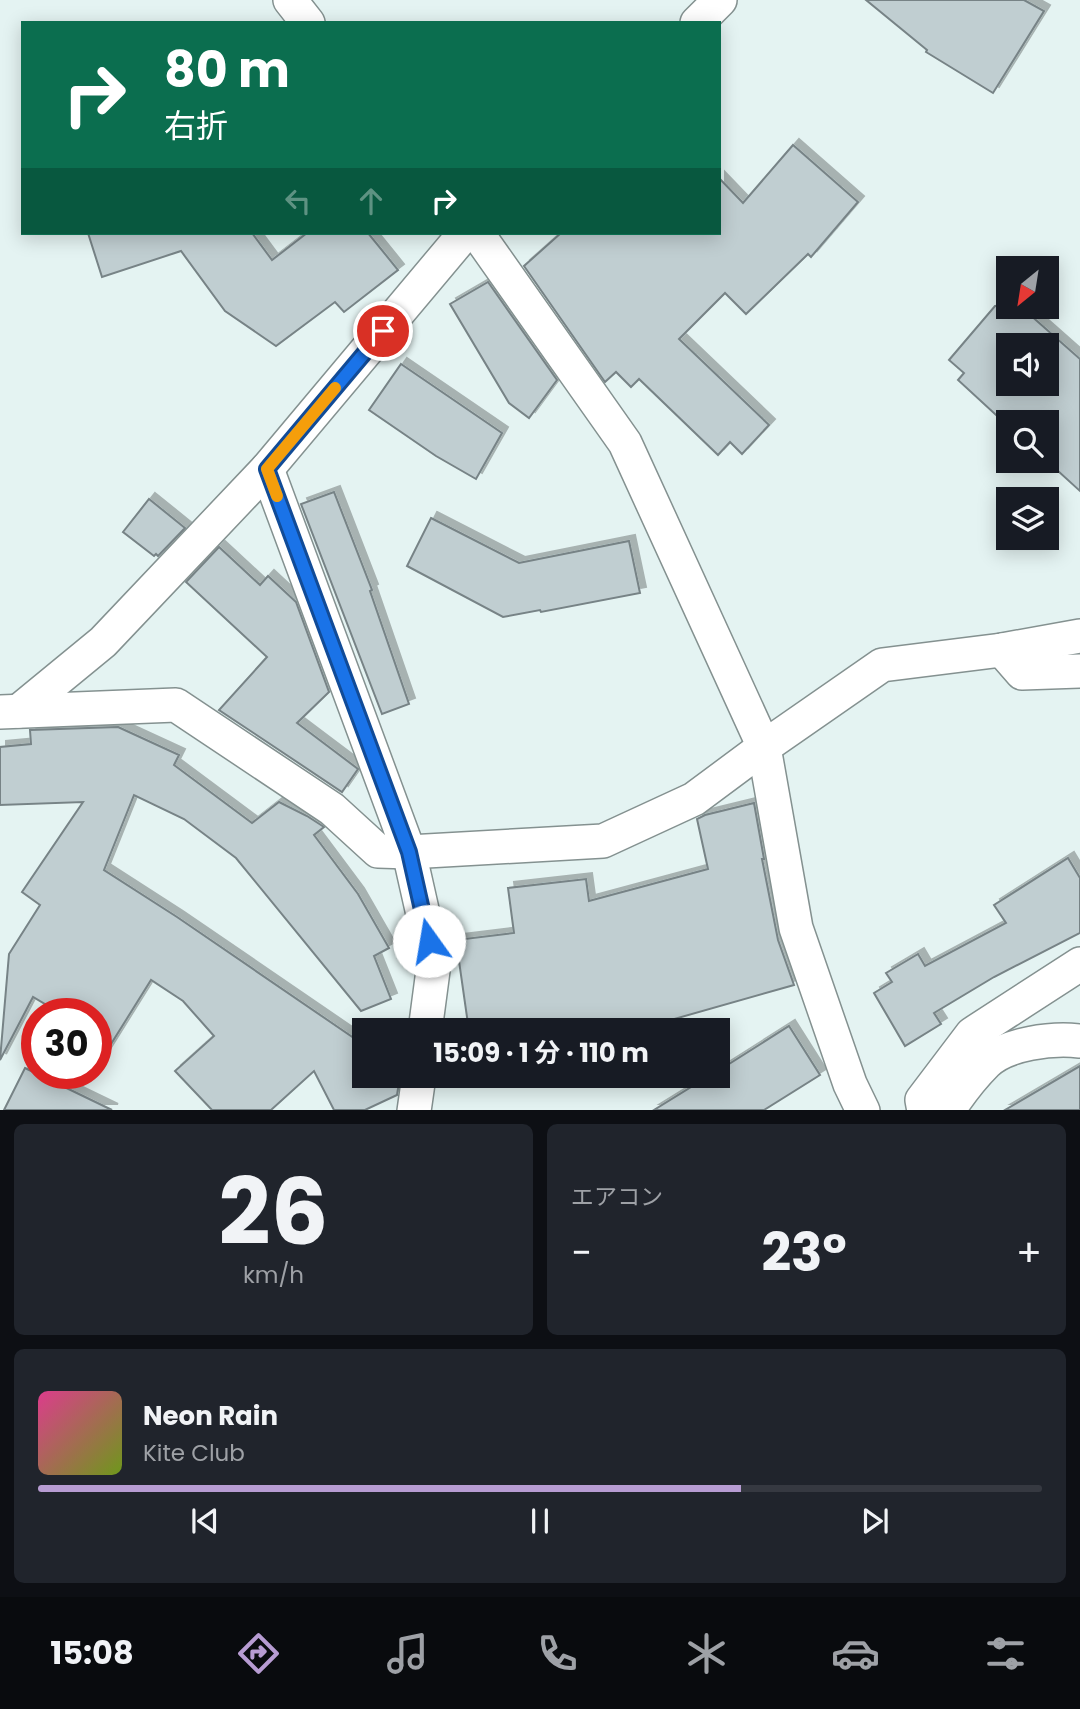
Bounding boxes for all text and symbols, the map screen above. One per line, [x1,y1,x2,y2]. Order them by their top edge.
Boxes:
text: 80 m [164,36,290,104]
icon: right [49,49,140,140]
text: 右折 [164,103,228,148]
icon: left [279,182,317,220]
icon: ahead [352,182,390,220]
icon: right [425,182,463,220]
north arrow [996,256,1059,318]
map controls [996,256,1059,550]
pin [353,301,413,361]
icon: arrive [364,312,402,350]
button: sound [996,333,1059,396]
button: search [996,410,1059,473]
button: layers [996,487,1059,550]
position arrow [392,904,466,978]
speed limit sign: 30 [21,998,112,1089]
text: 15:09 · 1 分 · 110 m [433,1035,649,1071]
text: 26 [219,1148,328,1276]
text: エアコン [571,1181,663,1213]
text: 23° [761,1216,847,1289]
text: − [571,1226,592,1279]
text: + [1016,1226,1042,1279]
text: km/h [243,1259,304,1291]
text: Neon Rain [143,1398,278,1434]
text: Kite Club [143,1437,245,1469]
icon: previous [186,1502,224,1540]
icon: pause [521,1502,559,1540]
icon: next [856,1502,894,1540]
icon: directions [234,1629,283,1678]
icon: music [383,1629,432,1678]
icon: phone [533,1629,582,1678]
icon: climate [682,1629,731,1678]
icon: car [831,1629,880,1678]
icon: filters [981,1629,1030,1678]
text: 15:08 [50,1630,134,1675]

